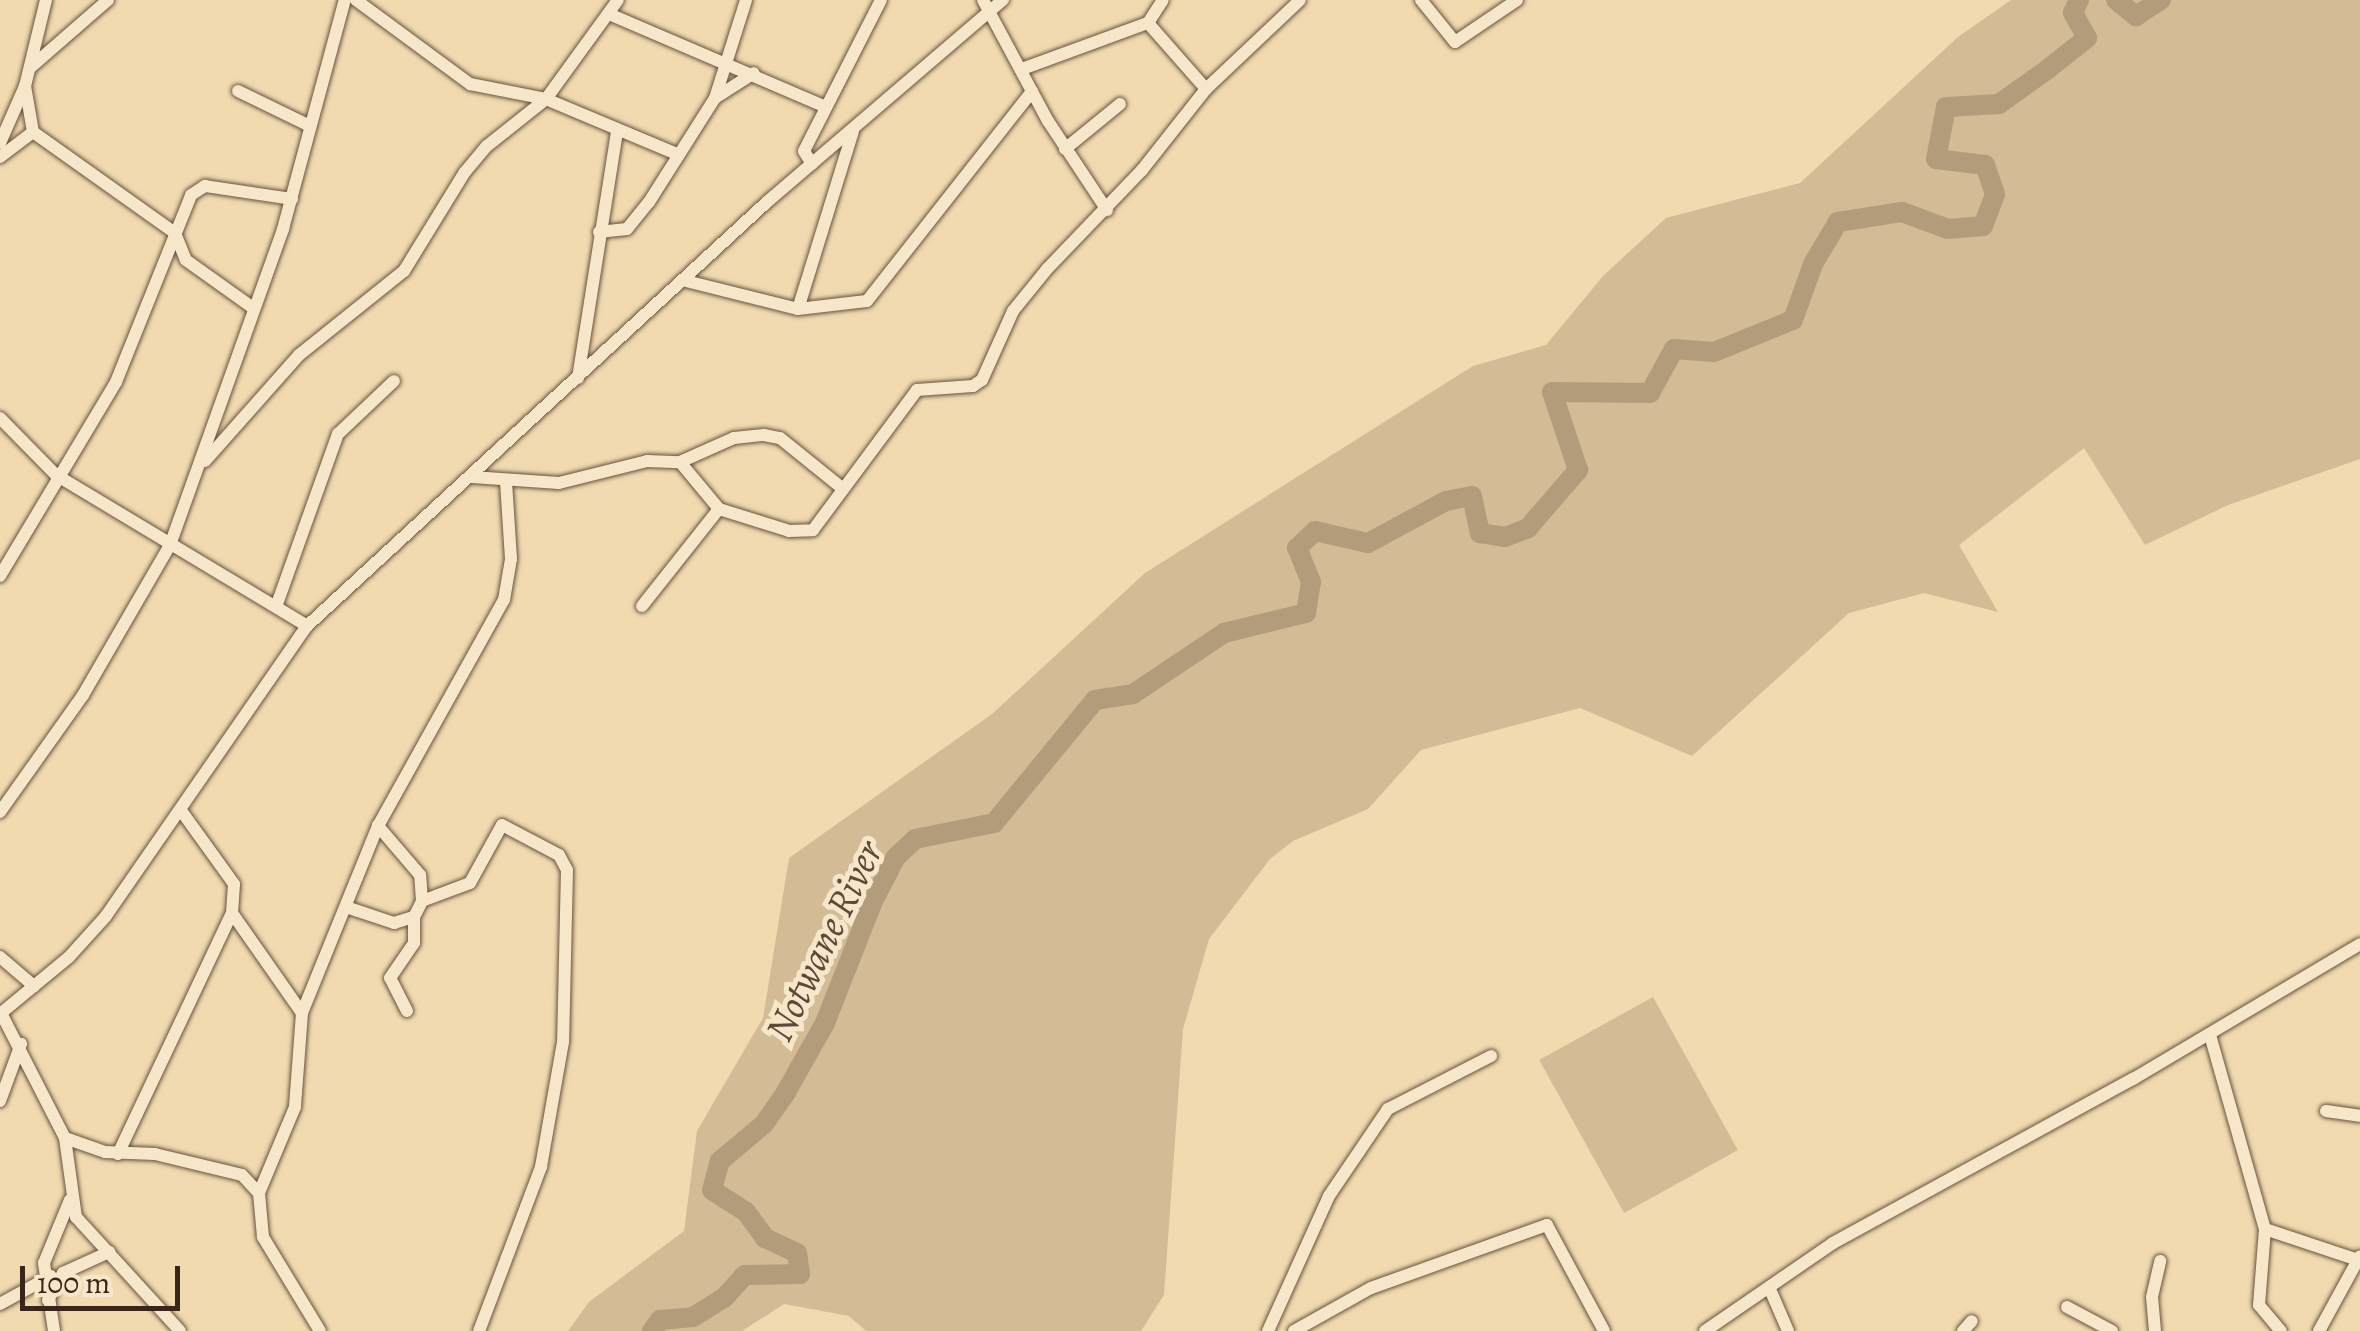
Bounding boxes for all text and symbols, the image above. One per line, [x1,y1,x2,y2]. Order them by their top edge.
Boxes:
water label: Notwane River [755,833,893,1049]
scale bar [25,1246,185,1308]
text: 100 m [37,1263,110,1303]

